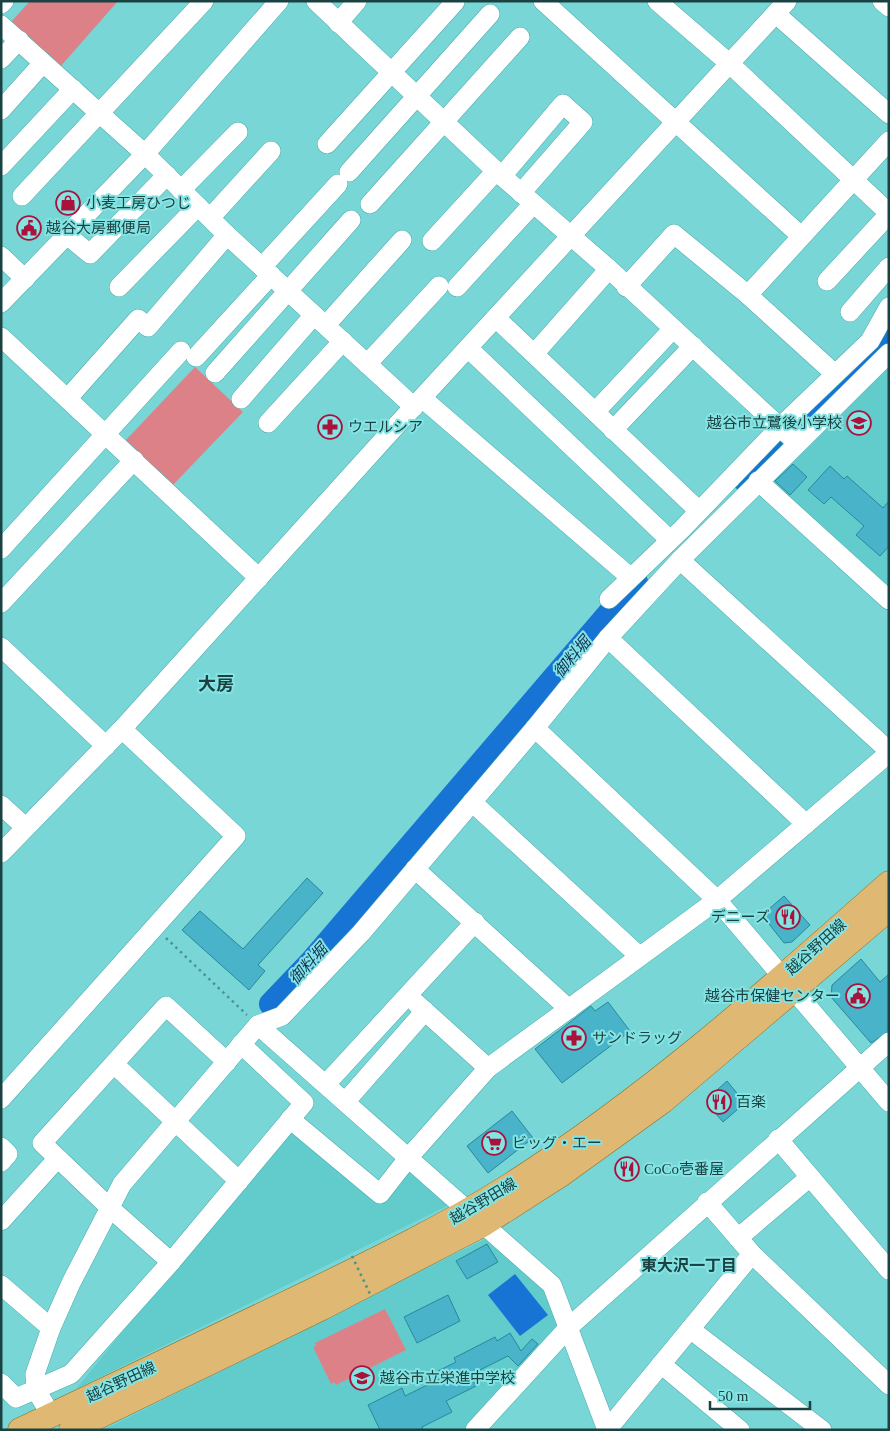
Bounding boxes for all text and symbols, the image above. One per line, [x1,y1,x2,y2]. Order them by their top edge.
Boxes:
shop icon: 小麦工房ひつじ [55,190,81,216]
place label: 小麦工房ひつじ [86,195,191,211]
public building icon: 越谷大房郵便局 [16,215,42,241]
place label: 越谷大房郵便局 [45,220,151,236]
school or university icon: 越谷市立鷺後小学校 [846,410,872,436]
pharmacy icon: ウエルシア [317,414,343,440]
place label: 越谷市立鷺後小学校 [706,415,842,431]
place label: ウエルシア [348,419,423,435]
water label: 御料堀 [550,631,596,681]
district label: 大房 [198,674,234,694]
restaurant icon: デニーズ [775,904,801,930]
place label: デニーズ [711,909,770,925]
street label: 越谷野田線 [782,916,849,979]
water label: 御料堀 [286,938,332,988]
public building icon: 越谷市保健センター [845,983,871,1009]
place label: 越谷市保健センター [704,988,840,1004]
pharmacy icon: サンドラッグ [561,1025,587,1051]
place label: サンドラッグ [592,1030,682,1046]
restaurant icon: 百楽 [706,1089,732,1115]
place label: 百楽 [736,1094,766,1110]
supermarket icon: ビッグ・エー [481,1130,507,1156]
place label: ビッグ・エー [512,1135,602,1151]
restaurant icon: CoCo壱番屋 [614,1156,640,1182]
place label: CoCo壱番屋 [644,1161,724,1177]
street label: 越谷野田線 [446,1175,519,1228]
district label: 東大沢一丁目 [641,1257,737,1274]
street label: 越谷野田線 [83,1359,158,1406]
school or university icon: 越谷市立栄進中学校 [349,1365,375,1391]
place label: 越谷市立栄進中学校 [379,1370,515,1386]
scale bar [710,1378,810,1410]
text: 50 m [718,1388,749,1404]

